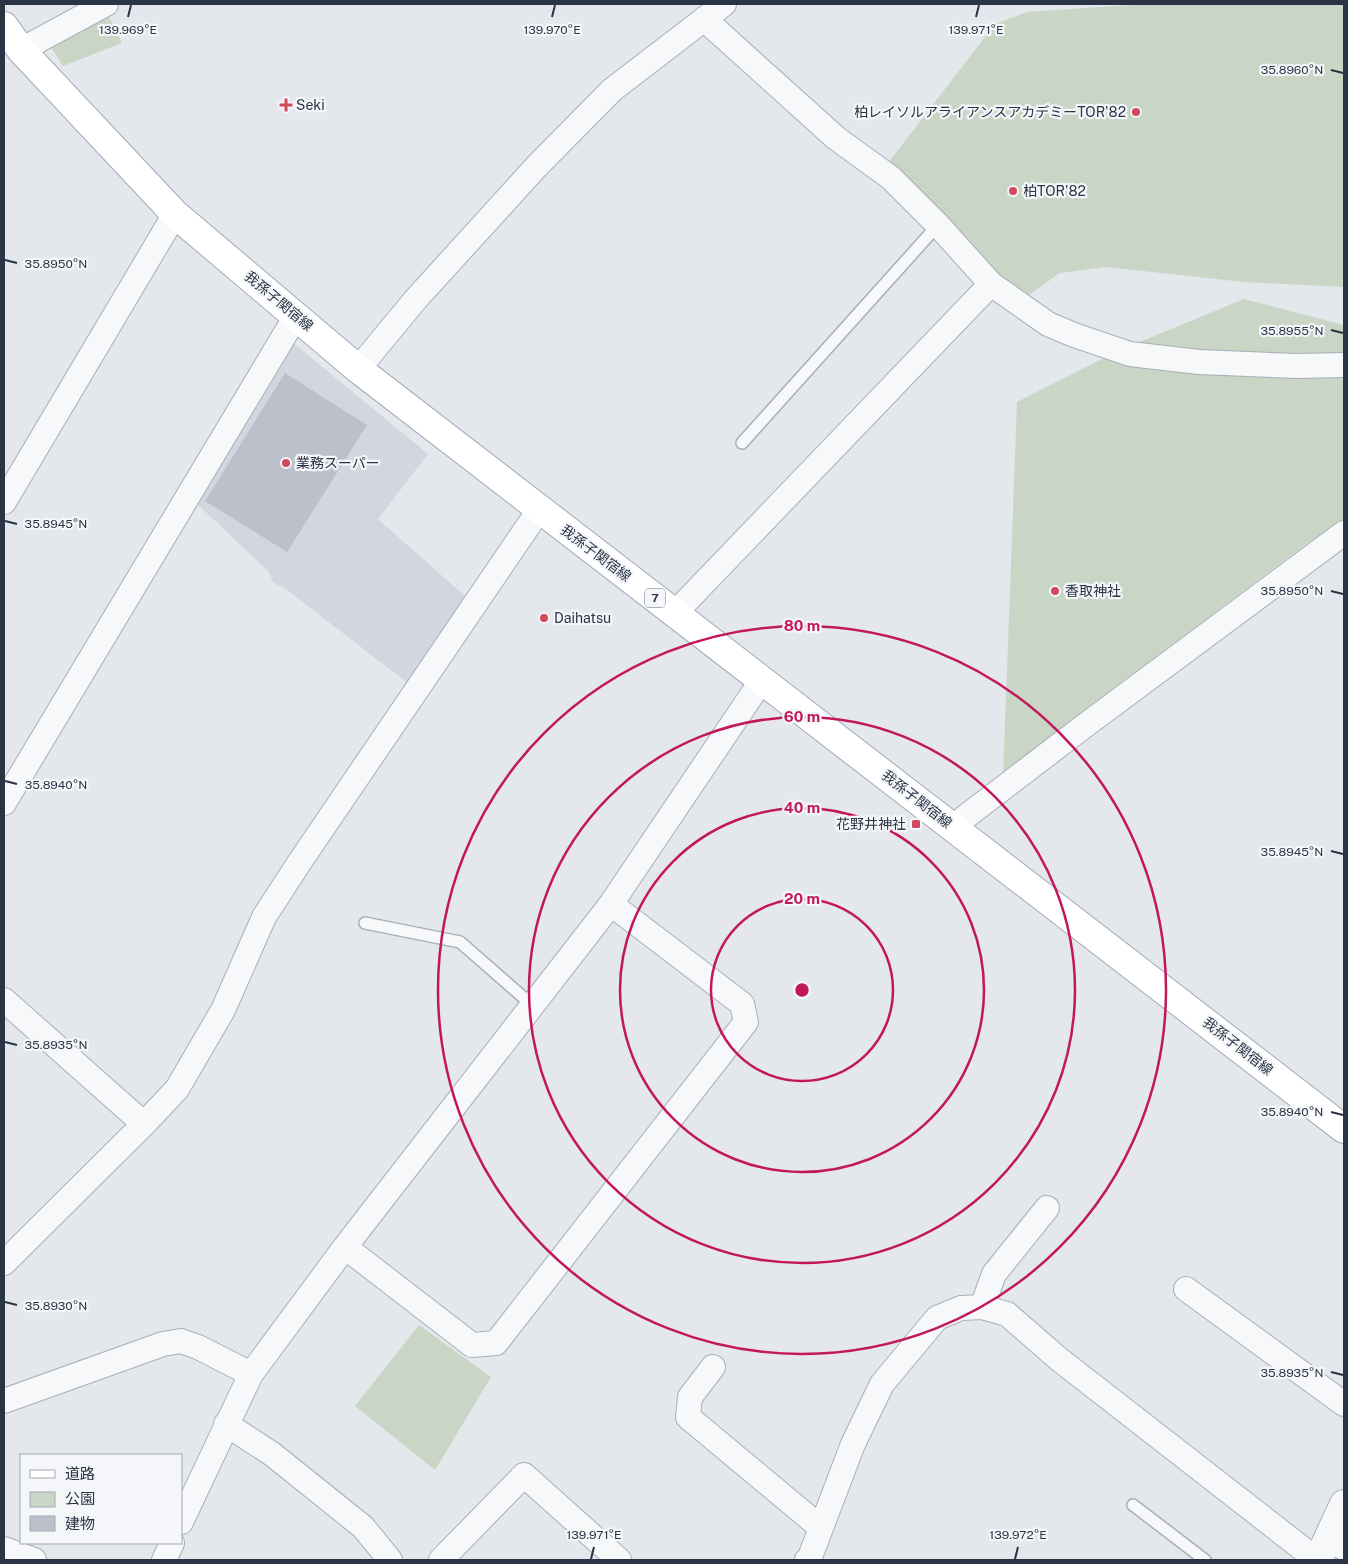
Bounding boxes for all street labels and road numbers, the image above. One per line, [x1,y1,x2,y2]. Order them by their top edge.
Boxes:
street label: 我孫子関宿線 [242,268,316,334]
street label: 我孫子関宿線 [558,521,634,585]
road number: 7 [645,588,665,608]
street label: 我孫子関宿線 [879,767,955,831]
street label: 我孫子関宿線 [1200,1014,1276,1078]

